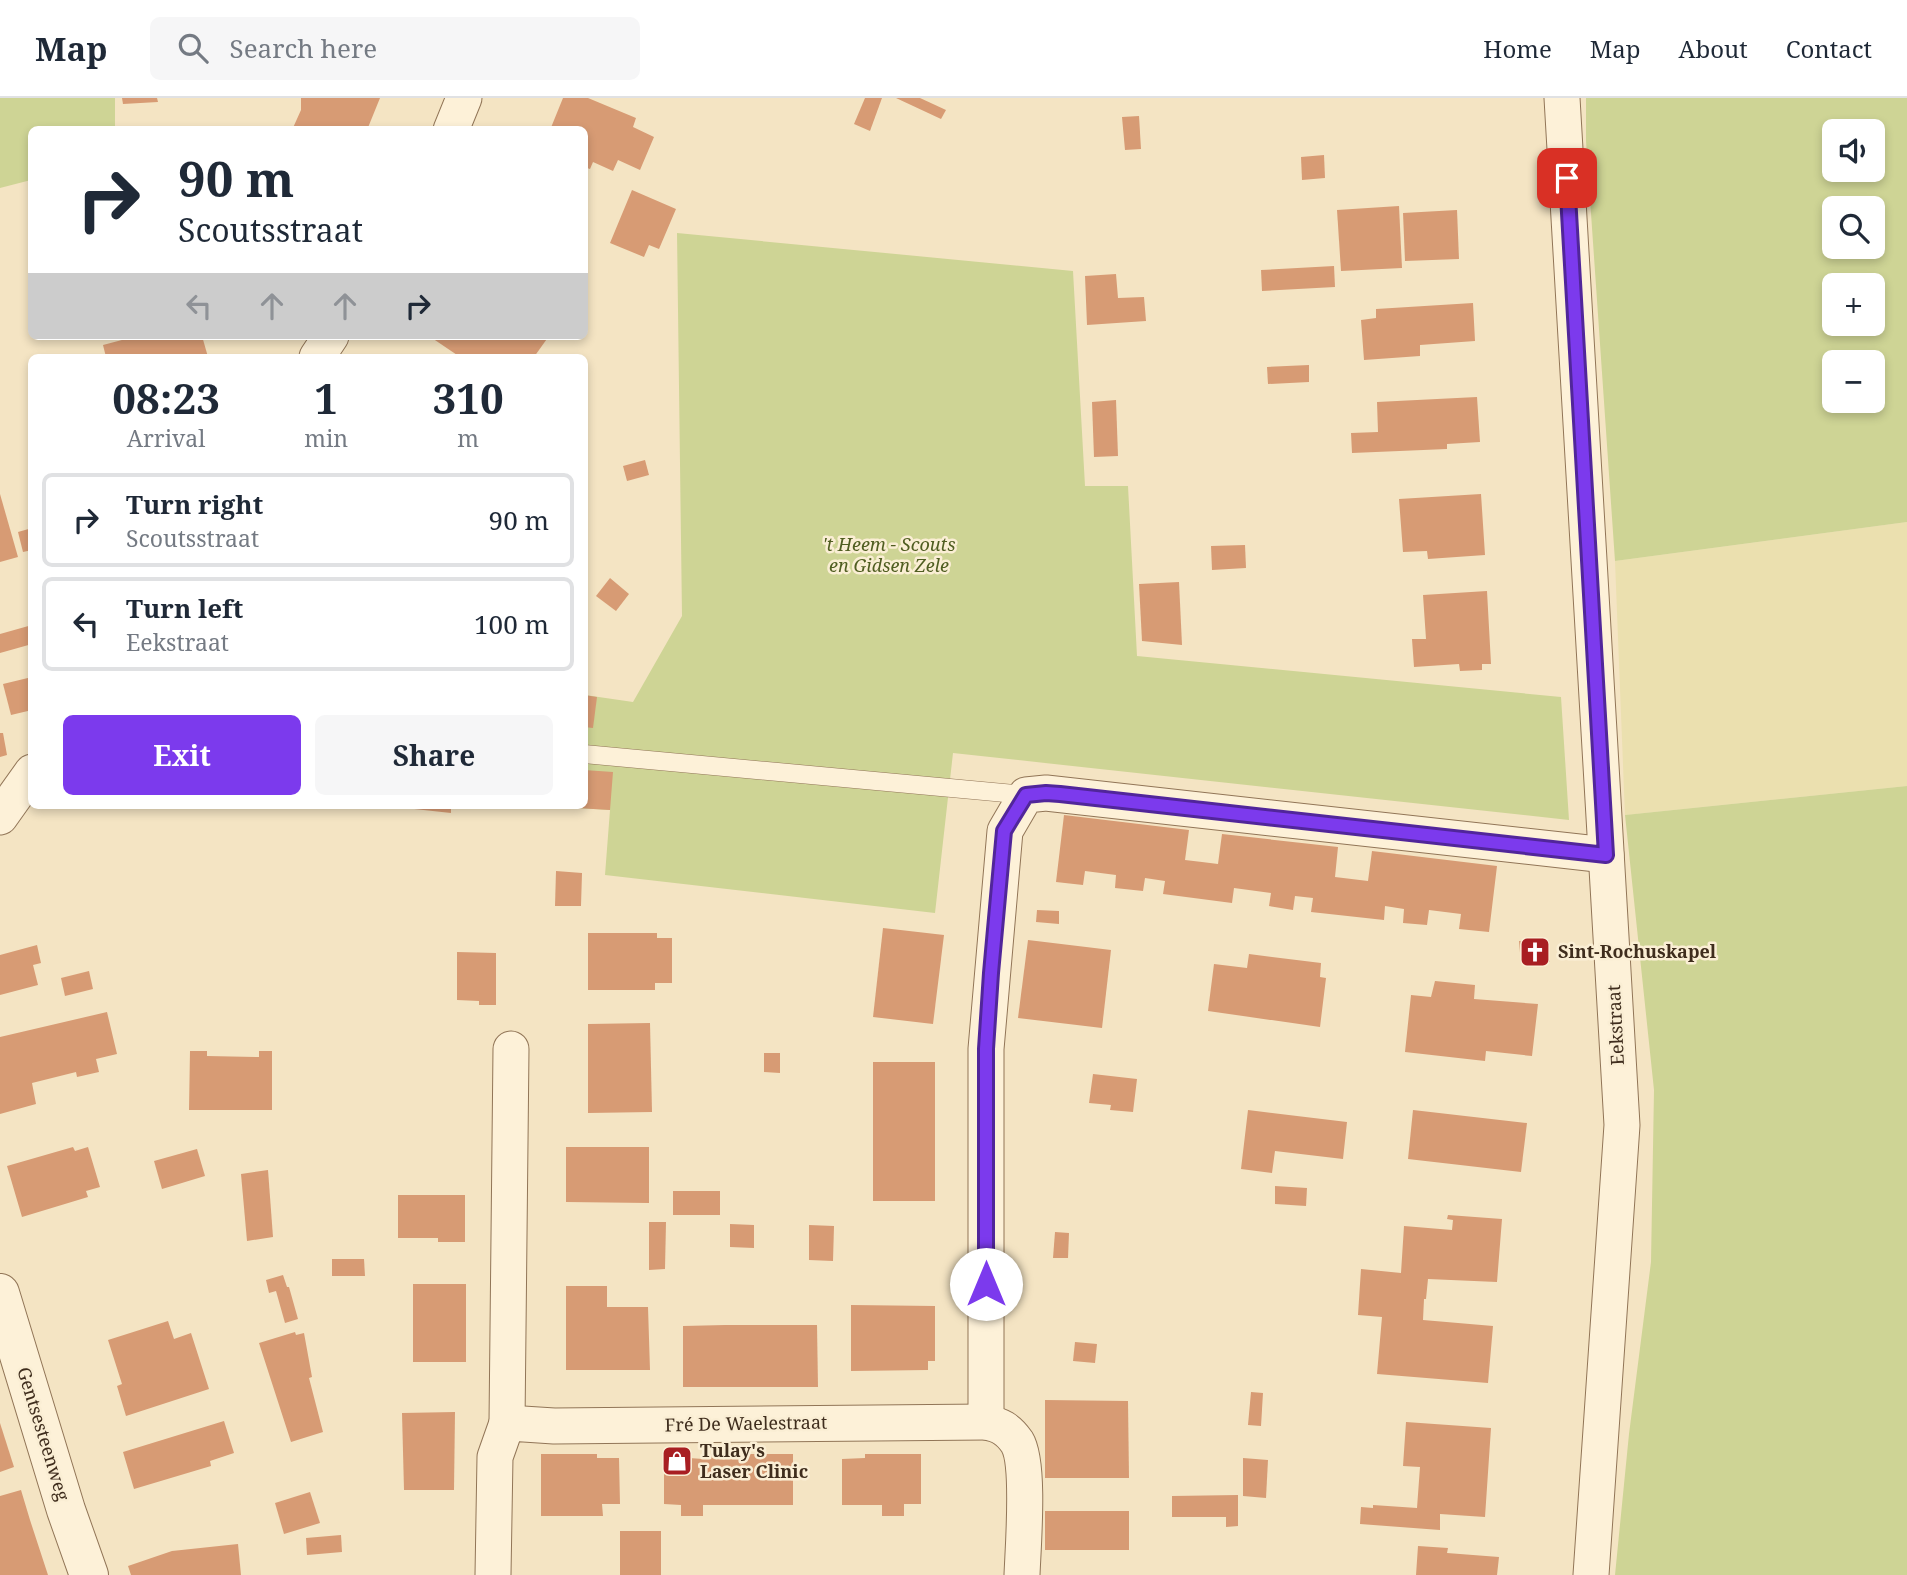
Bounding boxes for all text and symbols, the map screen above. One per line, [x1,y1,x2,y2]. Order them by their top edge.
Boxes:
search box [150,17,640,80]
text: Map [35,26,108,71]
icon: search [174,29,212,67]
text: Search here [230,30,377,66]
text: Home [1483,32,1552,65]
text: Map [1590,32,1641,65]
text: About [1679,32,1748,65]
text: Contact [1786,32,1872,65]
map controls [1822,119,1885,413]
button: sound [1822,119,1885,182]
text: 90 m [178,145,294,211]
pin [1537,148,1597,208]
icon: right [63,154,154,245]
icon: arrive [1548,159,1586,197]
button: search [1822,196,1885,259]
text: Scoutsstraat [178,208,363,251]
button: + [1822,273,1885,336]
icon: left [180,287,218,325]
icon: ahead [253,287,291,325]
icon: ahead [326,287,364,325]
icon: right [399,287,437,325]
button: − [1822,350,1885,413]
text: 08:23 [112,369,220,426]
text: 1 [314,369,338,426]
text: 310 [432,369,504,426]
text: Arrival [127,422,205,454]
text: min [304,422,348,454]
text: m [457,422,479,454]
text: Turn right [126,486,263,522]
icon: right [67,501,105,539]
text: 90 m [489,502,549,538]
text: Scoutsstraat [126,522,259,554]
park label: 't Heem - Scouts en Gidsen Zele [822,532,956,577]
text: Turn left [126,590,243,626]
icon: left [67,605,105,643]
text: 100 m [474,606,549,642]
text: Eekstraat [126,626,229,658]
button: Exit [63,715,301,795]
button: Share [315,715,553,795]
church icon: Sint-Rochuskapel [1518,935,1552,969]
place label: Sint-Rochuskapel [1558,939,1717,963]
street label: Eekstraat [1601,984,1629,1066]
position arrow [949,1247,1023,1321]
street label: Gentsesteenweg [12,1364,76,1504]
street label: Fré De Waelestraat [665,1410,827,1436]
place label: Tulay's Laser Clinic [700,1438,808,1483]
shop icon: Tulay's Laser Clinic [660,1444,694,1478]

